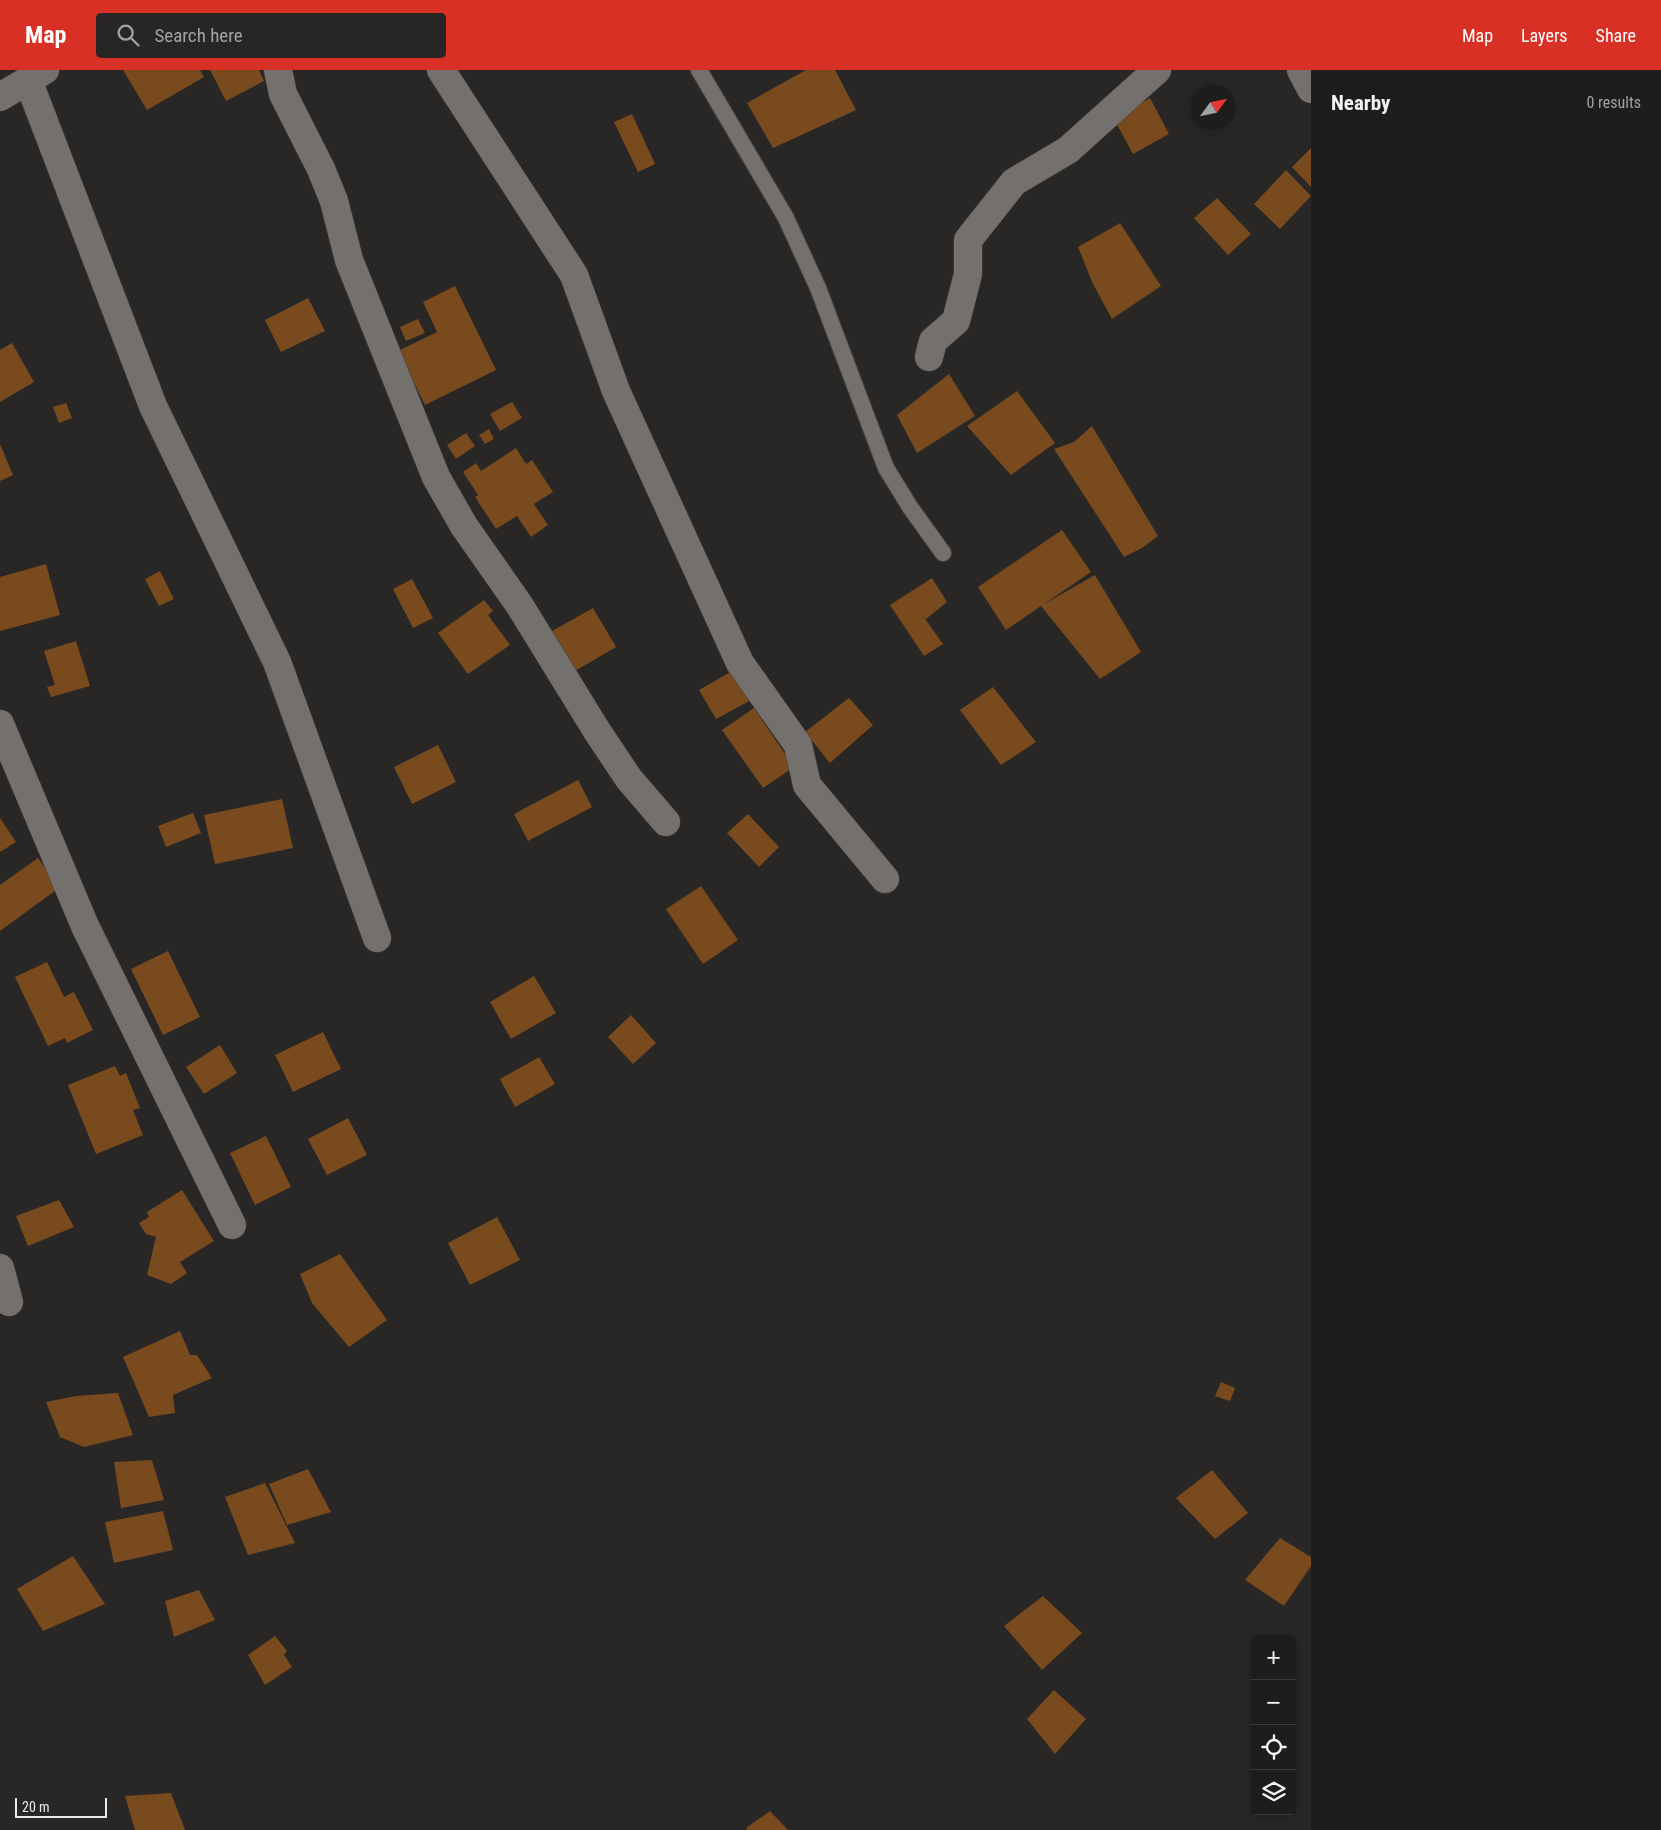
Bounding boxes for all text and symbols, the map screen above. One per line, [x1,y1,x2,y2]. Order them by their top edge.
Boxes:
search box [96,13,446,58]
text: Map [25,21,66,49]
icon: search [114,21,142,49]
text: Search here [154,24,243,47]
text: Map [1462,25,1493,46]
text: Layers [1521,25,1568,46]
text: Share [1596,25,1636,46]
north arrow [1191,85,1236,130]
text: Nearby [1331,91,1390,115]
text: 0 results [1586,93,1641,112]
map controls [1251,1635,1296,1815]
button: + [1251,1635,1296,1680]
button: − [1251,1680,1296,1725]
button: locate [1251,1725,1296,1770]
button: layers [1251,1770,1296,1815]
scale bar [15,1795,108,1818]
text: 20 m [22,1799,50,1815]

